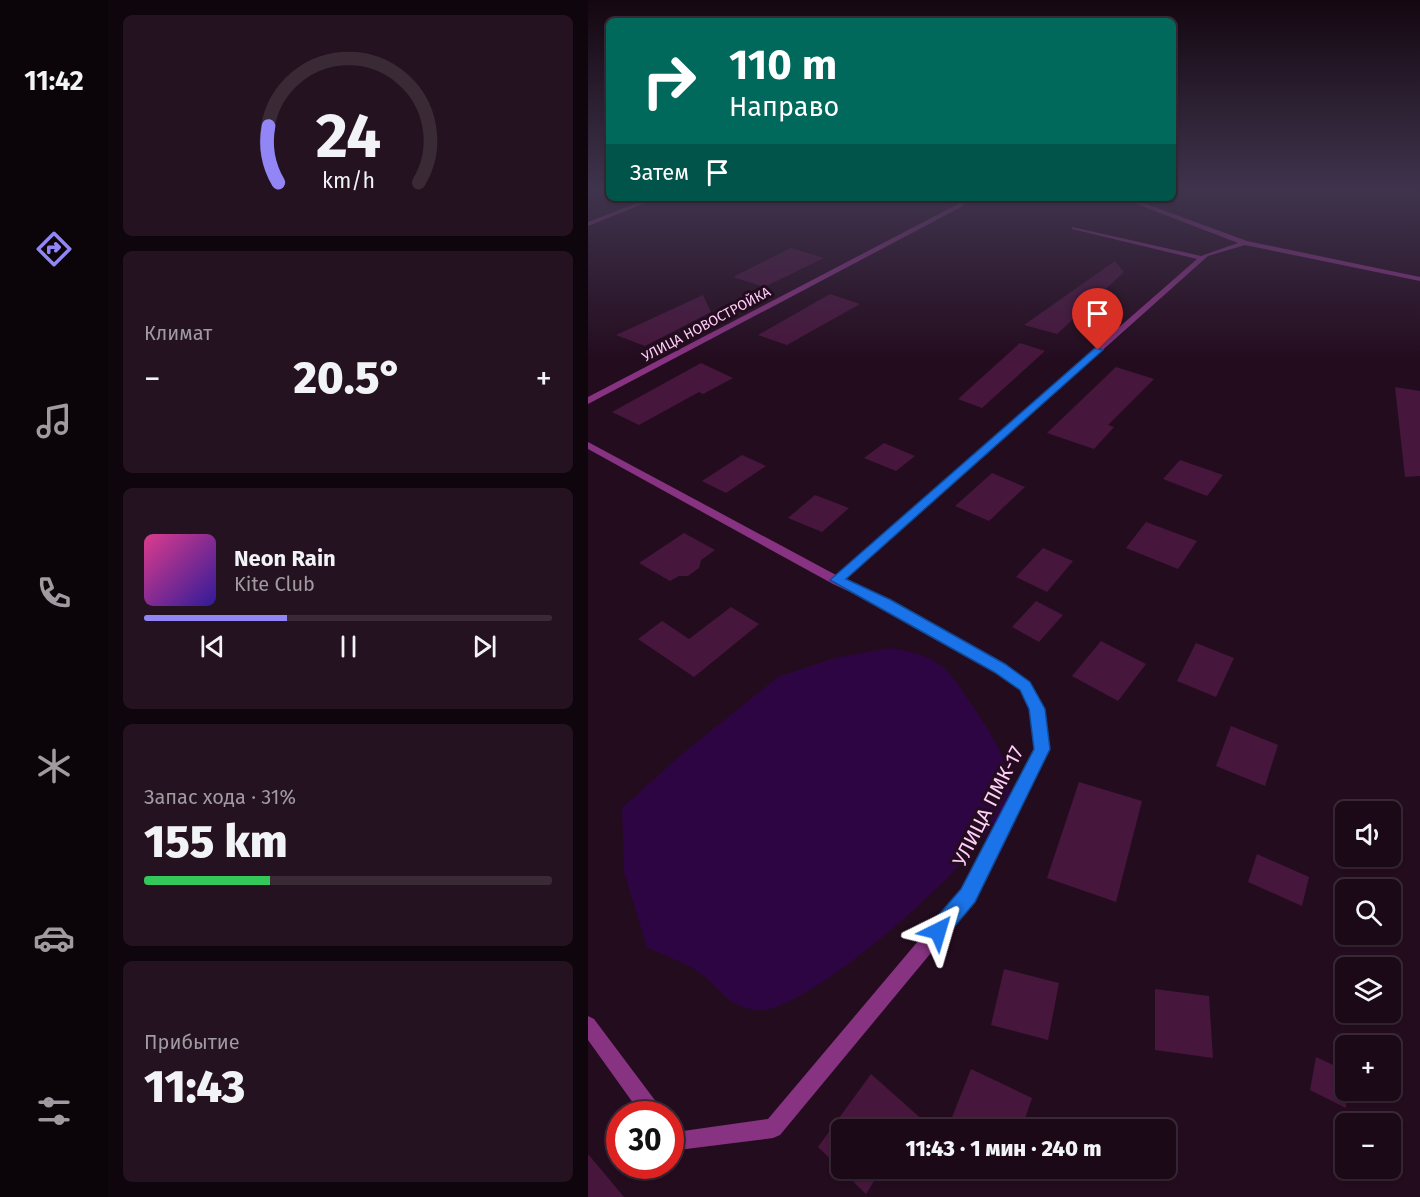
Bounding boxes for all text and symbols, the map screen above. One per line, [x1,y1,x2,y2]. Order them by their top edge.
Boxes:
text: 110 m [729,40,837,90]
icon: right [630,42,708,120]
text: 11:42 [24,65,84,97]
text: Направо [729,91,839,123]
text: 24 [315,99,381,174]
icon: arrive [701,156,734,189]
text: Затем [630,159,689,186]
text: km/h [321,168,375,194]
icon: directions [33,228,75,270]
street label: УЛИЦА НОВОСТРОЙКА [639,283,773,366]
pin [1072,288,1123,350]
icon: arrive [1081,297,1114,330]
text: Климат [144,321,212,345]
text: 20.5° [293,351,403,405]
text: − [144,359,161,399]
text: + [536,359,552,399]
icon: music [33,400,75,442]
text: Neon Rain [234,545,336,572]
icon: phone [33,572,75,614]
text: Kite Club [234,572,315,596]
icon: previous [196,630,229,663]
icon: pause [332,630,365,663]
icon: next [468,630,501,663]
street label: УЛИЦА ПМК-17 [947,742,1029,870]
icon: climate [33,745,75,787]
text: Запас хода · 31% [144,785,296,809]
map controls [1335,801,1401,1179]
button: sound [1335,801,1401,867]
text: 155 km [144,815,288,869]
button: search [1335,879,1401,945]
position arrow [906,899,970,963]
icon: car [33,917,75,959]
button: layers [1335,957,1401,1023]
text: Прибытие [144,1030,240,1054]
button: + [1335,1035,1401,1101]
text: 11:43 [144,1060,245,1114]
icon: filters [33,1090,75,1132]
speed limit sign: 30 [606,1101,684,1179]
button: − [1335,1113,1401,1179]
text: 11:43 · 1 мин · 240 m [905,1135,1102,1162]

